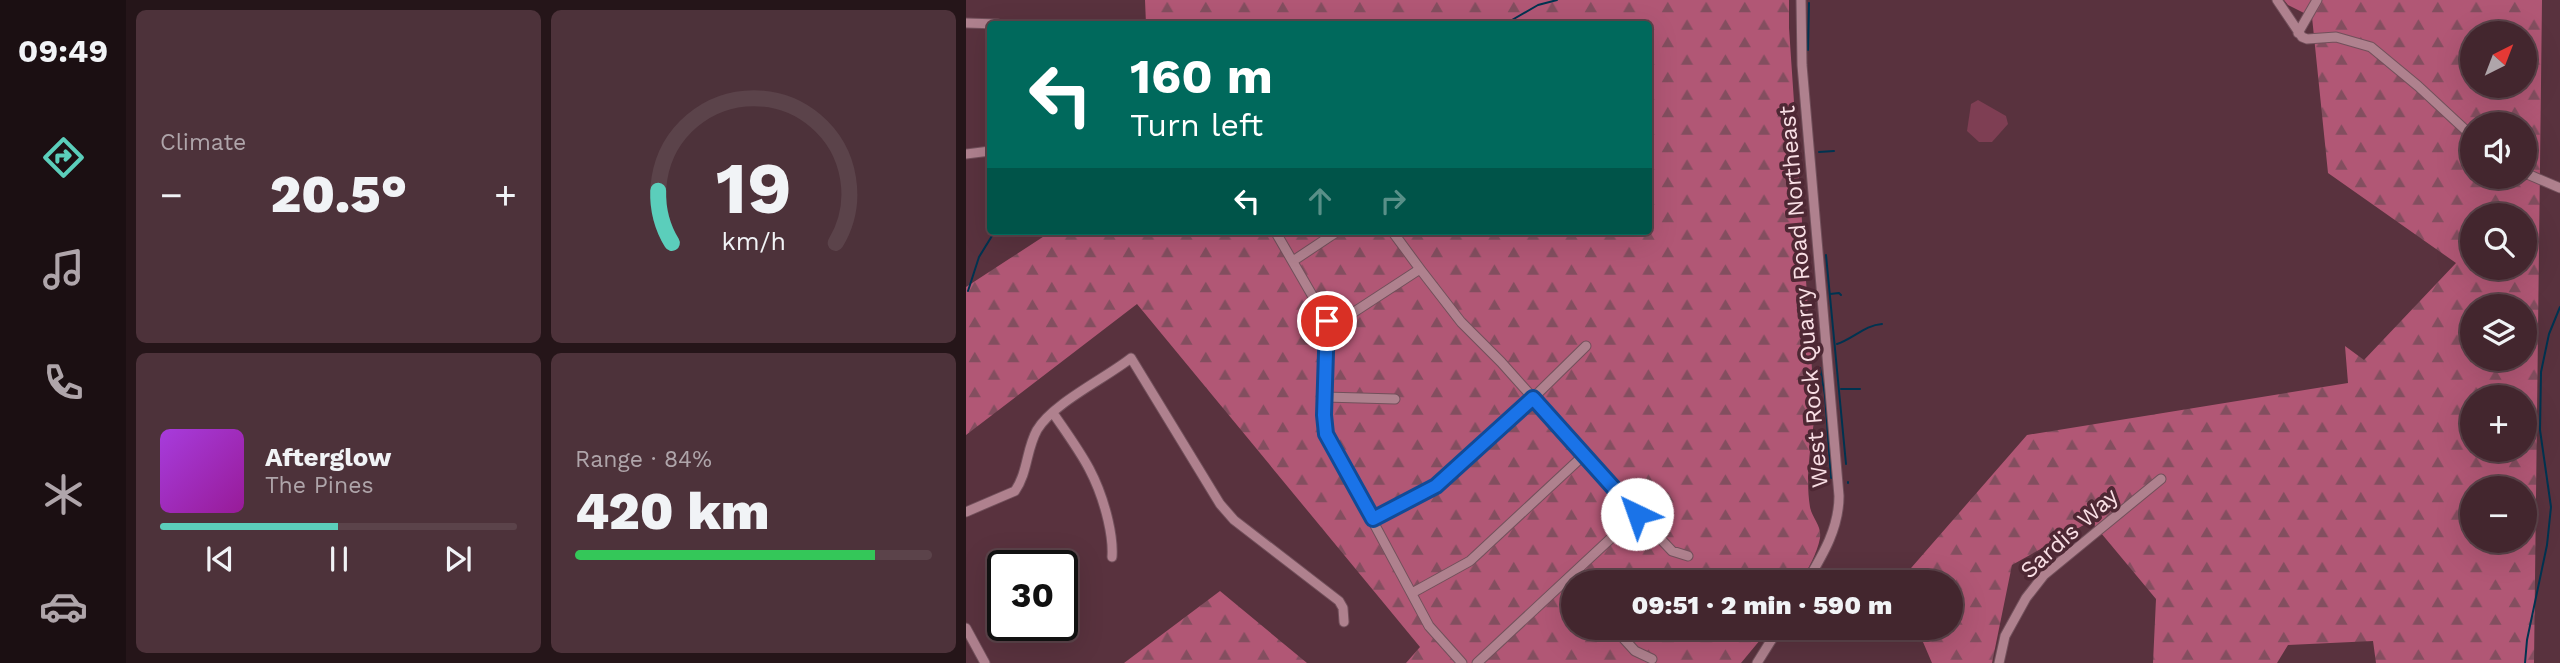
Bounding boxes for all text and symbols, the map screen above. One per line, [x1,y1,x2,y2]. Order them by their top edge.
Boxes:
north arrow [2460,21,2538,98]
map controls [2460,21,2537,553]
text: 09:49 [18,32,108,70]
text: 160 m [1130,47,1273,105]
icon: left [1015,49,1106,140]
street label: West Rock Quarry Road Northeast [1773,104,1834,489]
text: Turn left [1130,106,1263,144]
button: sound [2460,112,2537,189]
text: Climate [160,129,246,156]
icon: directions [39,133,88,182]
text: 19 [715,145,792,231]
text: 20.5° [270,164,407,225]
text: − [160,173,183,217]
text: + [494,173,517,217]
icon: left [1228,182,1266,220]
icon: ahead [1301,182,1339,220]
icon: right [1374,182,1412,220]
button: search [2460,203,2537,280]
text: km/h [721,226,786,255]
icon: music [39,245,88,294]
pin [1297,291,1357,351]
button: layers [2460,294,2537,371]
icon: arrive [1308,302,1346,340]
icon: phone [39,358,88,407]
button: + [2460,385,2537,462]
text: Afterglow [265,442,391,472]
text: Range · 84% [575,446,712,473]
icon: climate [39,470,88,519]
text: The Pines [265,472,374,499]
button: − [2460,476,2537,553]
position arrow [1600,477,1674,551]
text: 420 km [575,481,769,542]
street label: Sardis Way [2015,482,2124,584]
icon: previous [201,540,239,578]
icon: pause [320,540,358,578]
icon: next [439,540,477,578]
speed limit sign: 30 [987,550,1078,641]
icon: car [39,582,88,631]
text: 09:51 · 2 min · 590 m [1632,590,1892,620]

